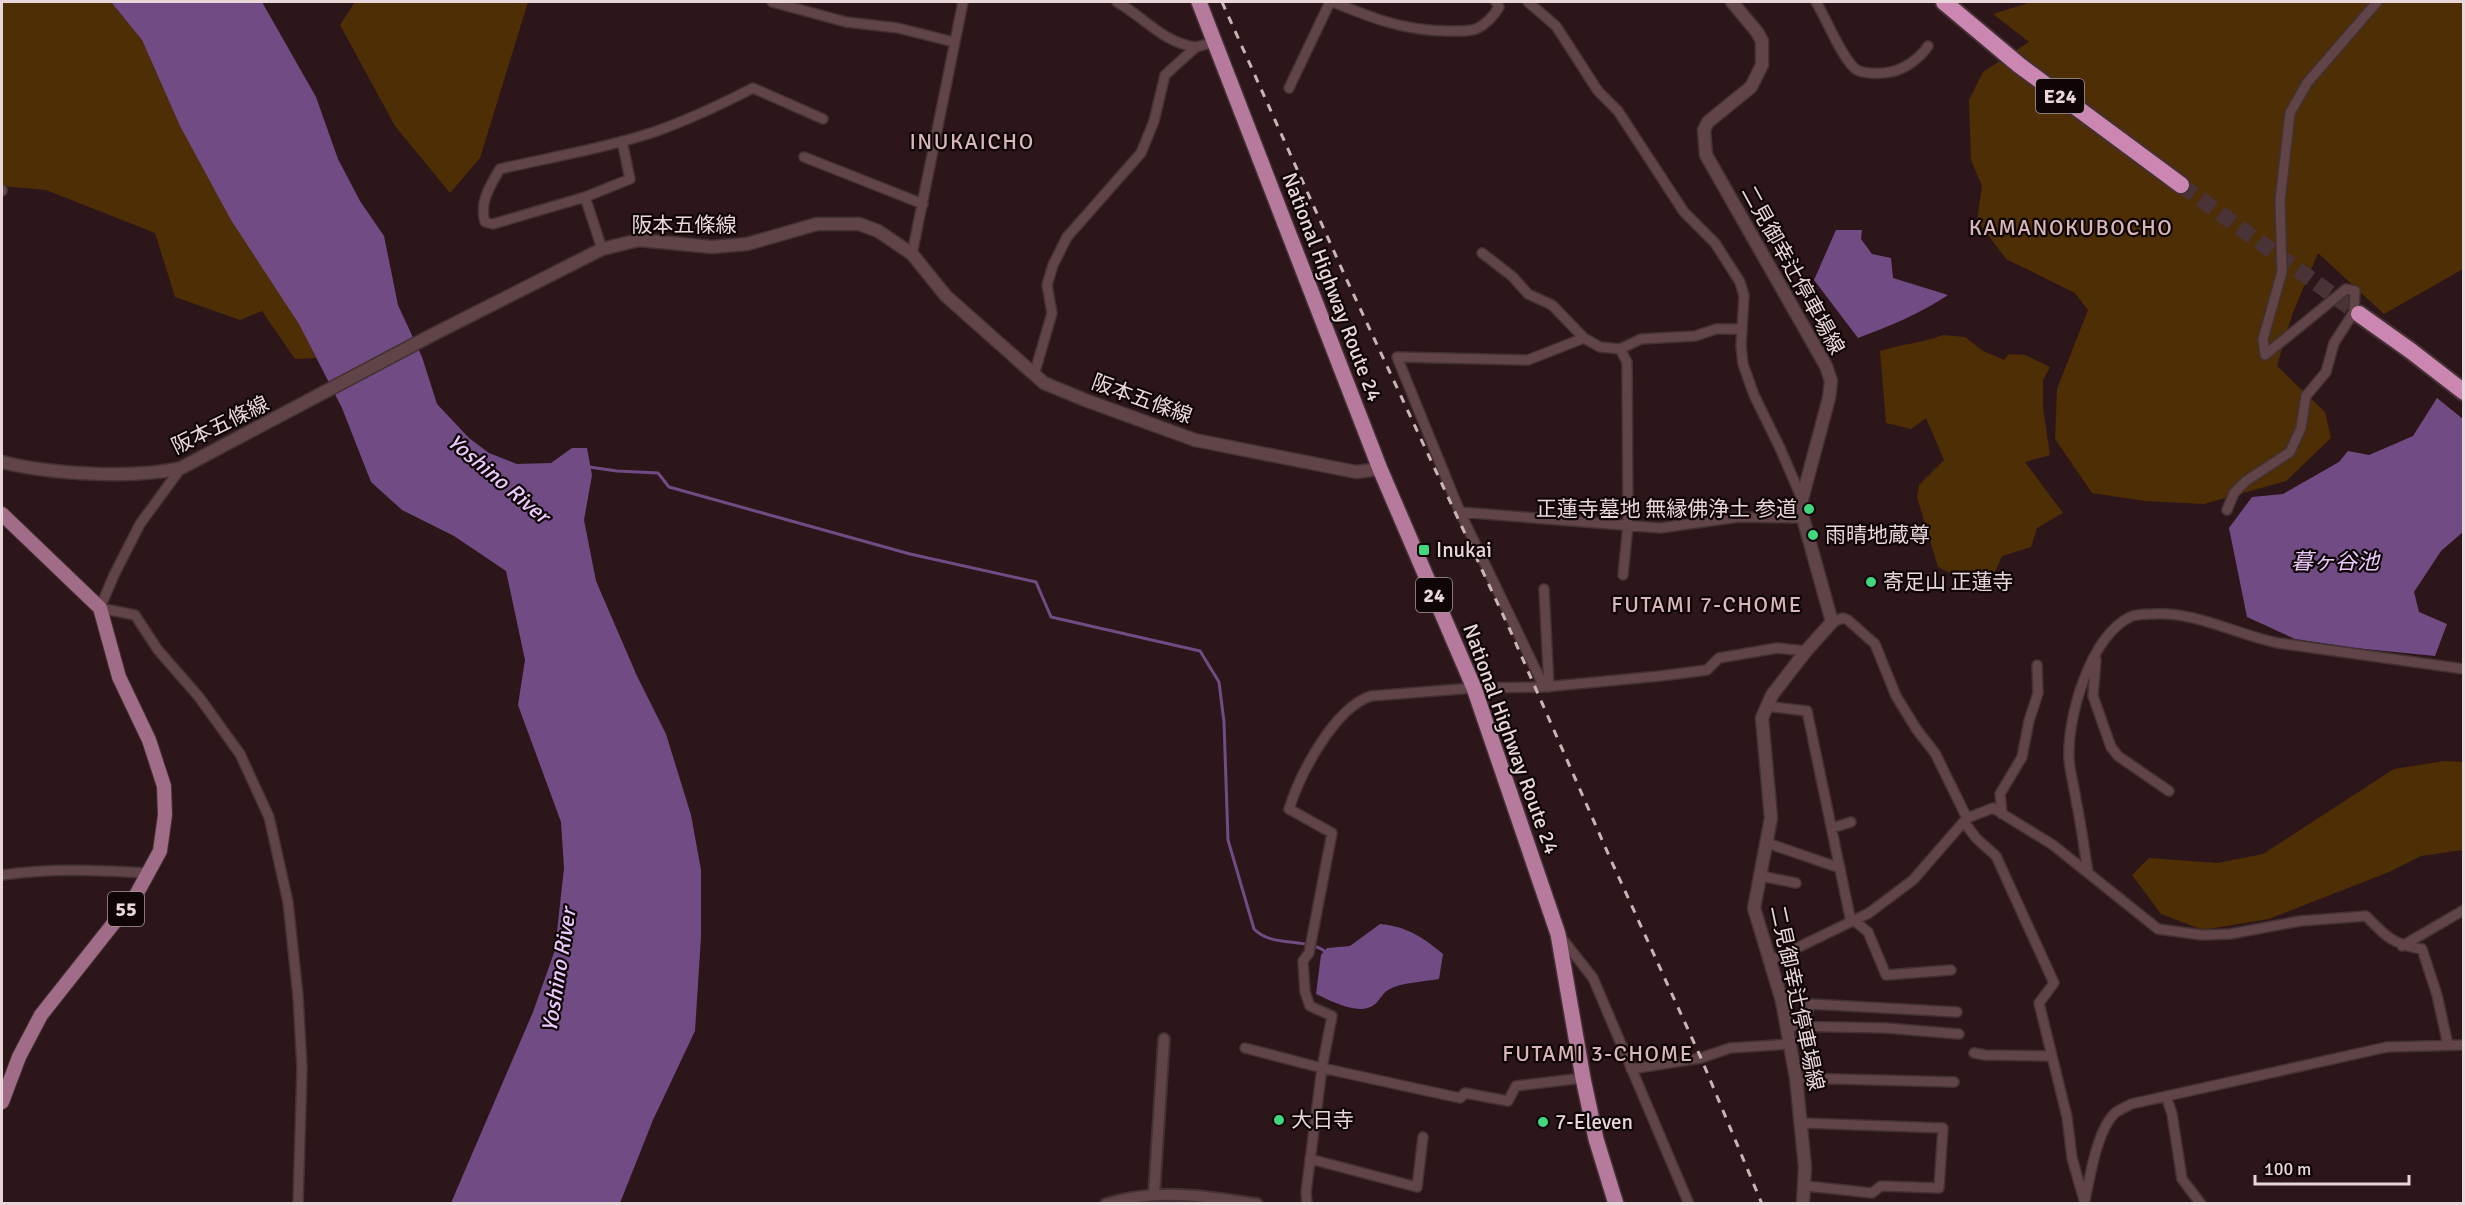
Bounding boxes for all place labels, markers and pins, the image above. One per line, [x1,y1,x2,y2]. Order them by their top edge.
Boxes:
place label: 正蓮寺墓地 無縁佛浄土 参道 [1536,496,1797,522]
marker: 正蓮寺墓地 無縁佛浄土 参道 [1802,502,1816,516]
place label: 雨晴地蔵尊 [1825,522,1930,548]
marker: 雨晴地蔵尊 [1806,528,1820,542]
place label: Inukai [1436,537,1492,563]
marker: Inukai [1417,543,1431,557]
place label: 寄足山 正蓮寺 [1883,569,2014,595]
marker: 寄足山 正蓮寺 [1864,575,1878,589]
place label: 大日寺 [1291,1107,1354,1133]
place label: 7-Eleven [1555,1109,1633,1135]
marker: 大日寺 [1272,1113,1286,1127]
marker: 7-Eleven [1536,1115,1550,1129]

